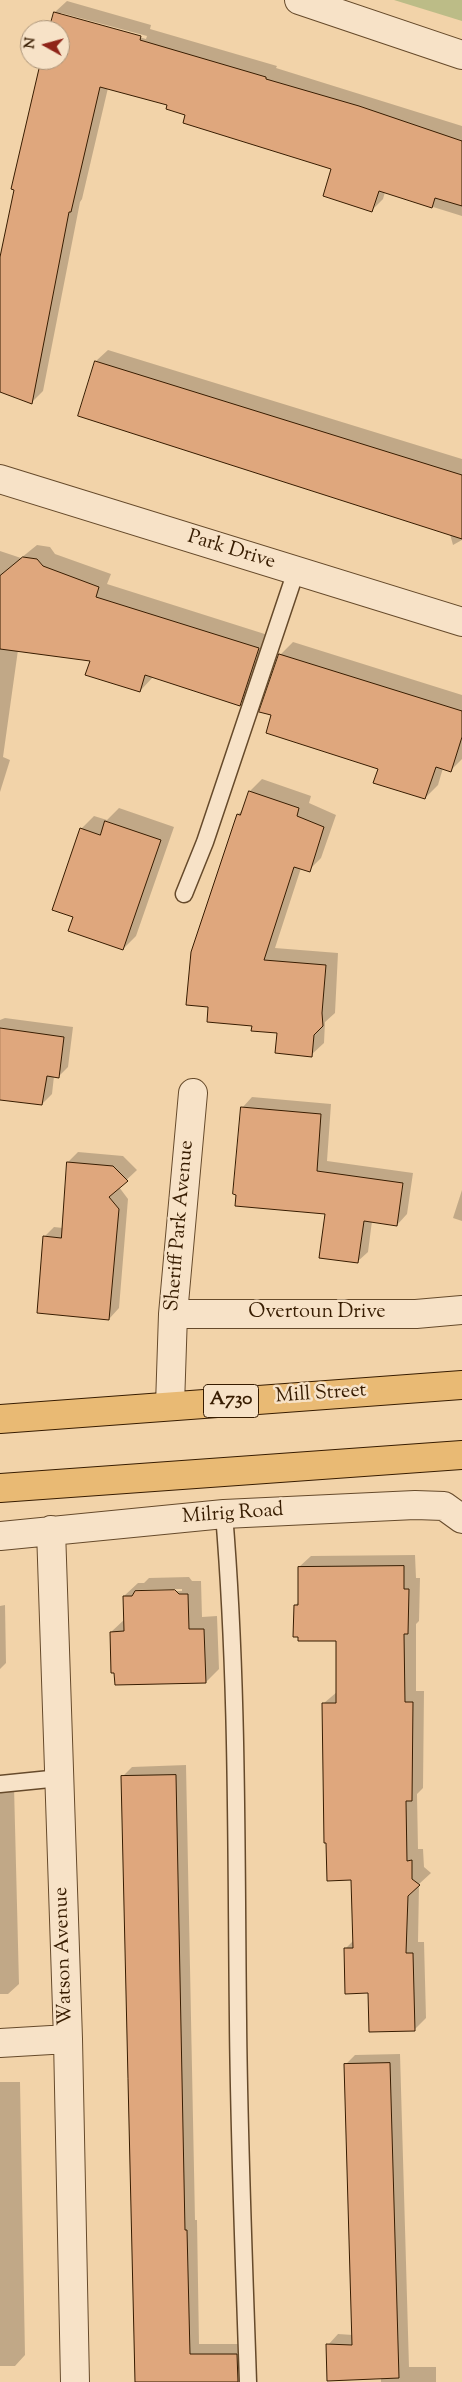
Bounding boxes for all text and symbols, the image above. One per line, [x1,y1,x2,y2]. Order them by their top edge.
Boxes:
north arrow [20,20,70,70]
text: N [20,37,42,50]
street label: Park Drive [184,526,278,576]
street label: Sheriff Park Avenue [162,1139,200,1313]
street label: Overtoun Drive [248,1302,386,1326]
street label: Mill Street [275,1380,367,1410]
road number: A730 [204,1384,258,1418]
street label: Milrig Road [182,1499,284,1531]
street label: Watson Avenue [51,1886,79,2026]

